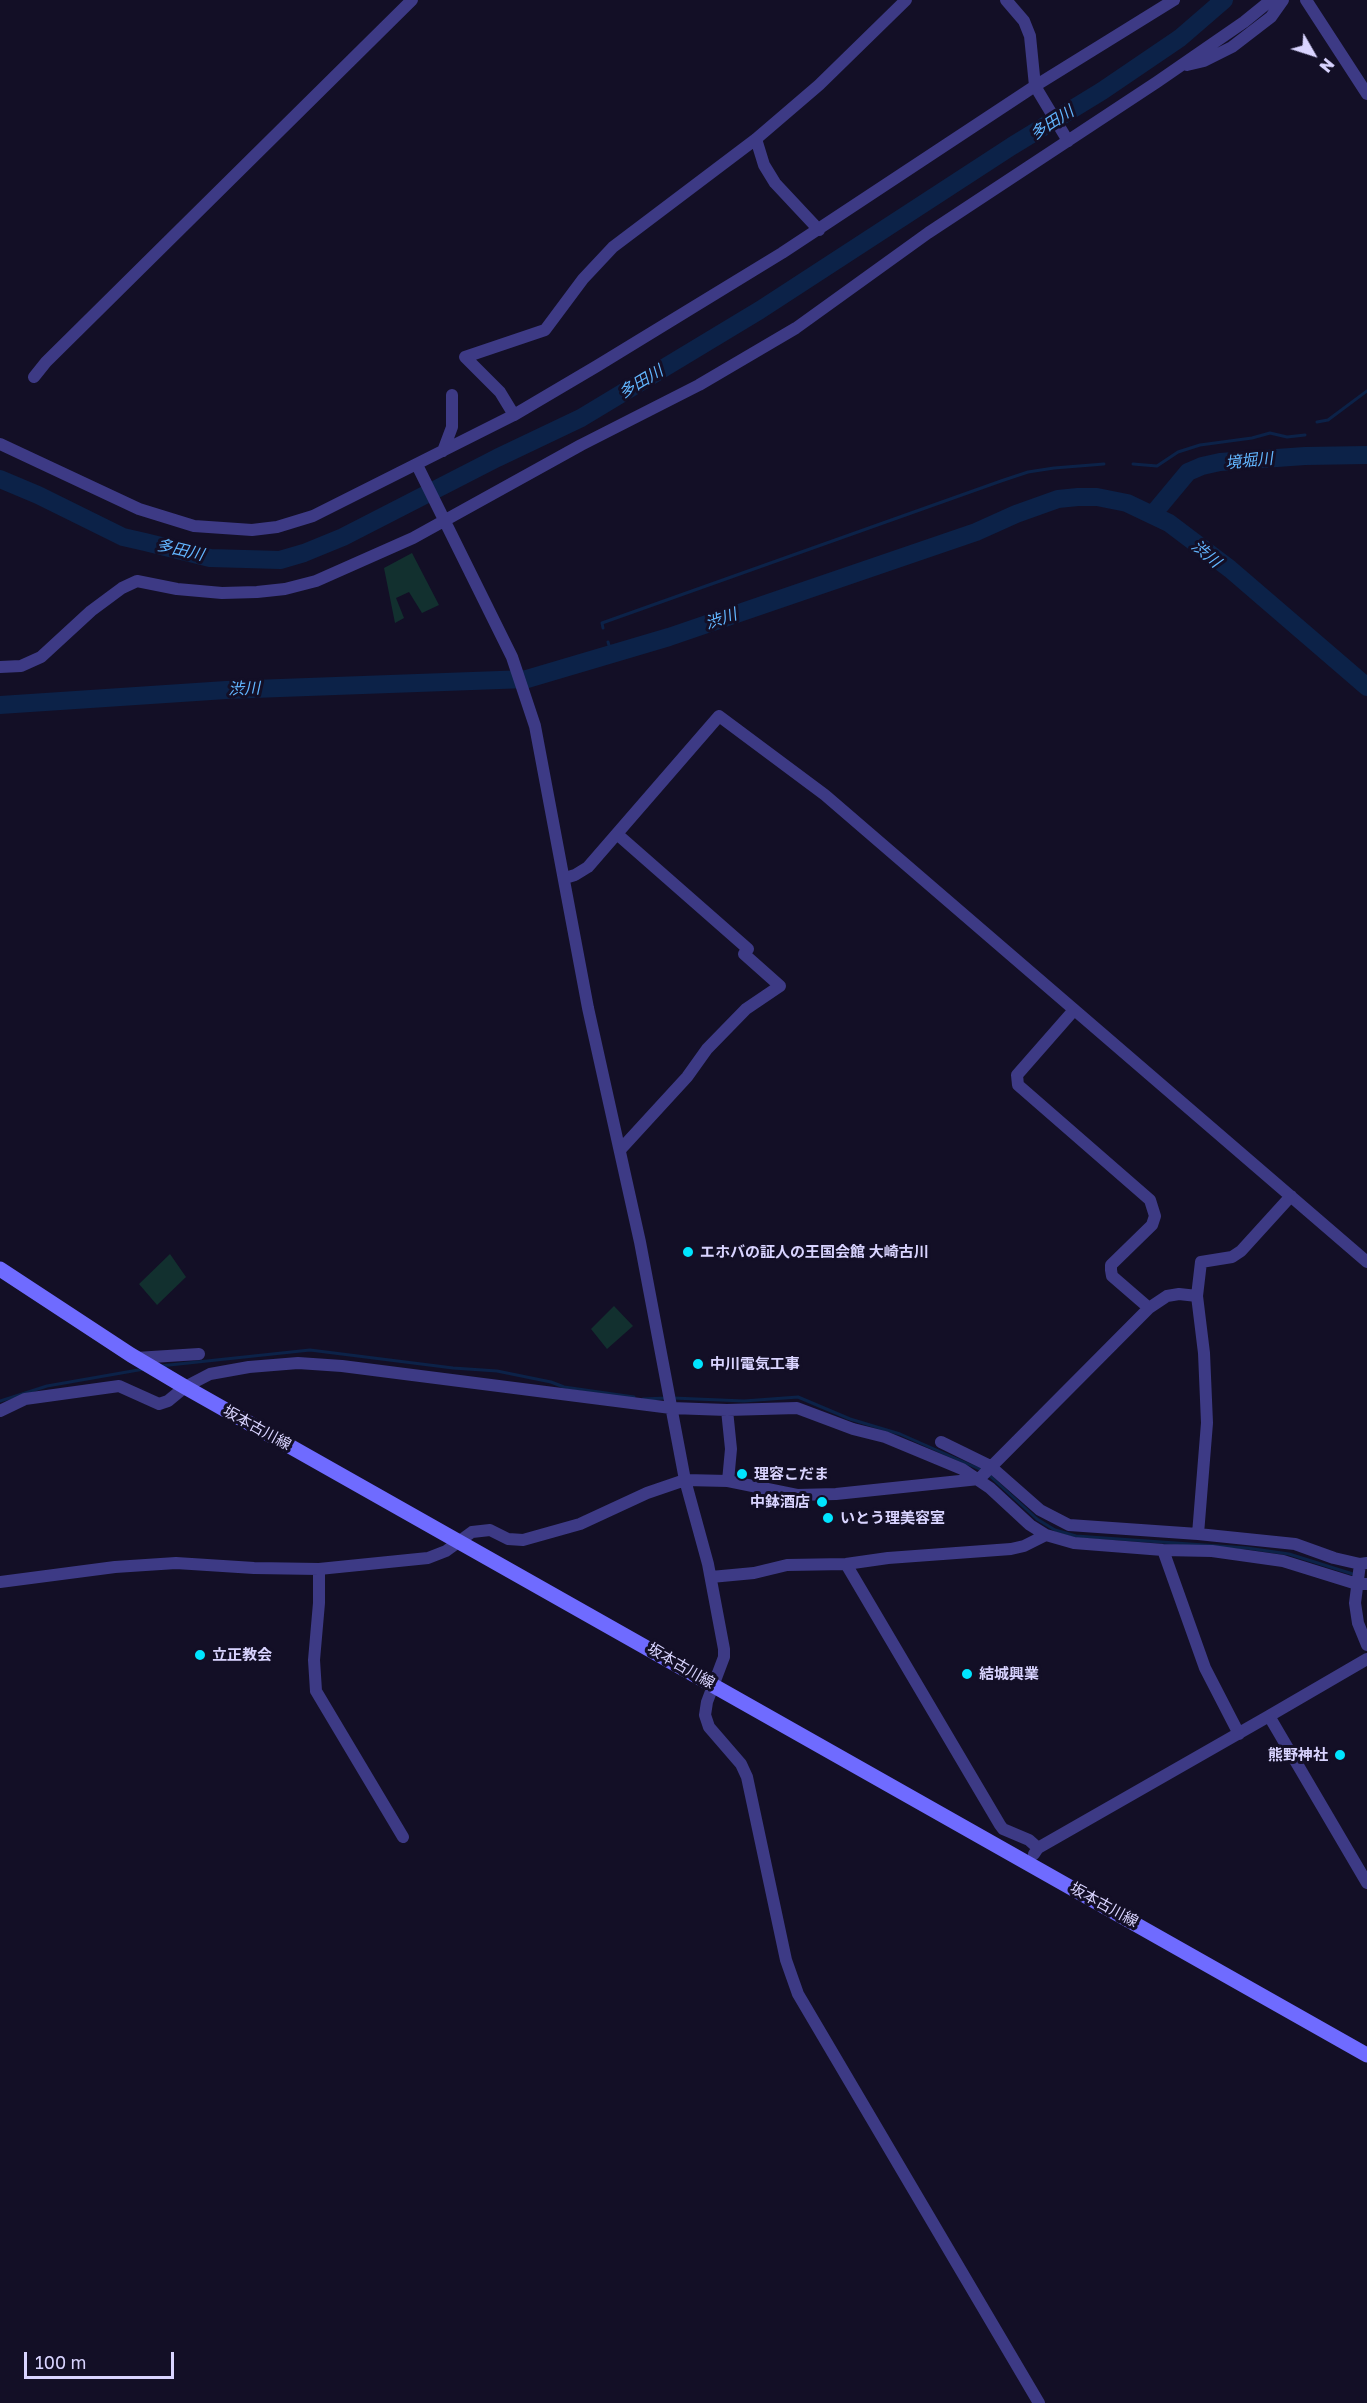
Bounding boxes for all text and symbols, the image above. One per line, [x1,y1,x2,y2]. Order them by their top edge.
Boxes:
north arrow [1283,24,1343,84]
text: N [1315,54,1339,76]
water label: 多田川 [1027,102,1077,144]
water label: 多田川 [615,361,667,403]
water label: 境堀川 [1224,449,1274,473]
water label: 多田川 [154,535,206,565]
water label: 渋川 [1188,536,1224,572]
water label: 渋川 [703,605,739,633]
water label: 渋川 [228,679,260,699]
place label: エホバの証人の王国会館 大崎古川 [700,1243,929,1261]
marker: エホバの証人の王国会館 大崎古川 [681,1245,695,1259]
place label: 中川電気工事 [710,1355,800,1373]
marker: 中川電気工事 [691,1357,705,1371]
street label: 坂本古川線 [220,1402,294,1454]
place label: 理容こだま [754,1465,829,1483]
marker: 理容こだま [735,1467,749,1481]
place label: 中鉢酒店 [750,1493,810,1511]
marker: 中鉢酒店 [815,1495,829,1509]
place label: いとう理美容室 [840,1509,945,1527]
marker: いとう理美容室 [821,1511,835,1525]
street label: 坂本古川線 [644,1639,718,1693]
place label: 立正教会 [212,1646,272,1664]
marker: 立正教会 [193,1648,207,1662]
place label: 結城興業 [979,1665,1039,1683]
marker: 結城興業 [960,1667,974,1681]
place label: 熊野神社 [1268,1746,1328,1764]
marker: 熊野神社 [1333,1748,1347,1762]
street label: 坂本古川線 [1067,1879,1141,1931]
scale bar [27,2340,177,2378]
text: 100 m [35,2351,86,2373]

